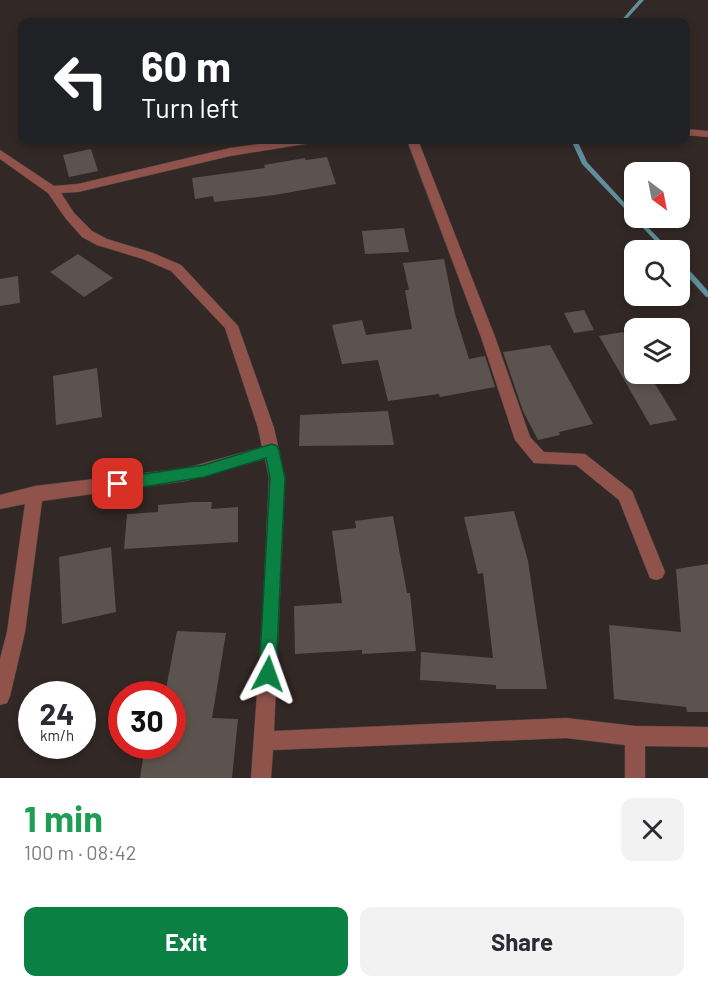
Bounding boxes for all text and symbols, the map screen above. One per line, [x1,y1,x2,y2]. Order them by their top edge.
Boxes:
text: 60 m [141,40,231,90]
icon: left [42,42,120,120]
text: Turn left [141,91,239,123]
north arrow [624,162,690,228]
map controls [624,162,690,384]
button: search [624,240,690,306]
button: layers [624,318,690,384]
pin [92,458,143,509]
icon: arrive [101,467,134,500]
position arrow [236,642,300,706]
speed limit sign: 30 [108,681,186,759]
text: 24 [40,695,74,731]
text: km/h [40,726,74,744]
text: 1 min [24,796,103,839]
button: close [621,798,684,861]
text: 100 m · 08:42 [24,840,137,864]
button: Exit [24,907,348,976]
button: Share [360,907,684,976]

